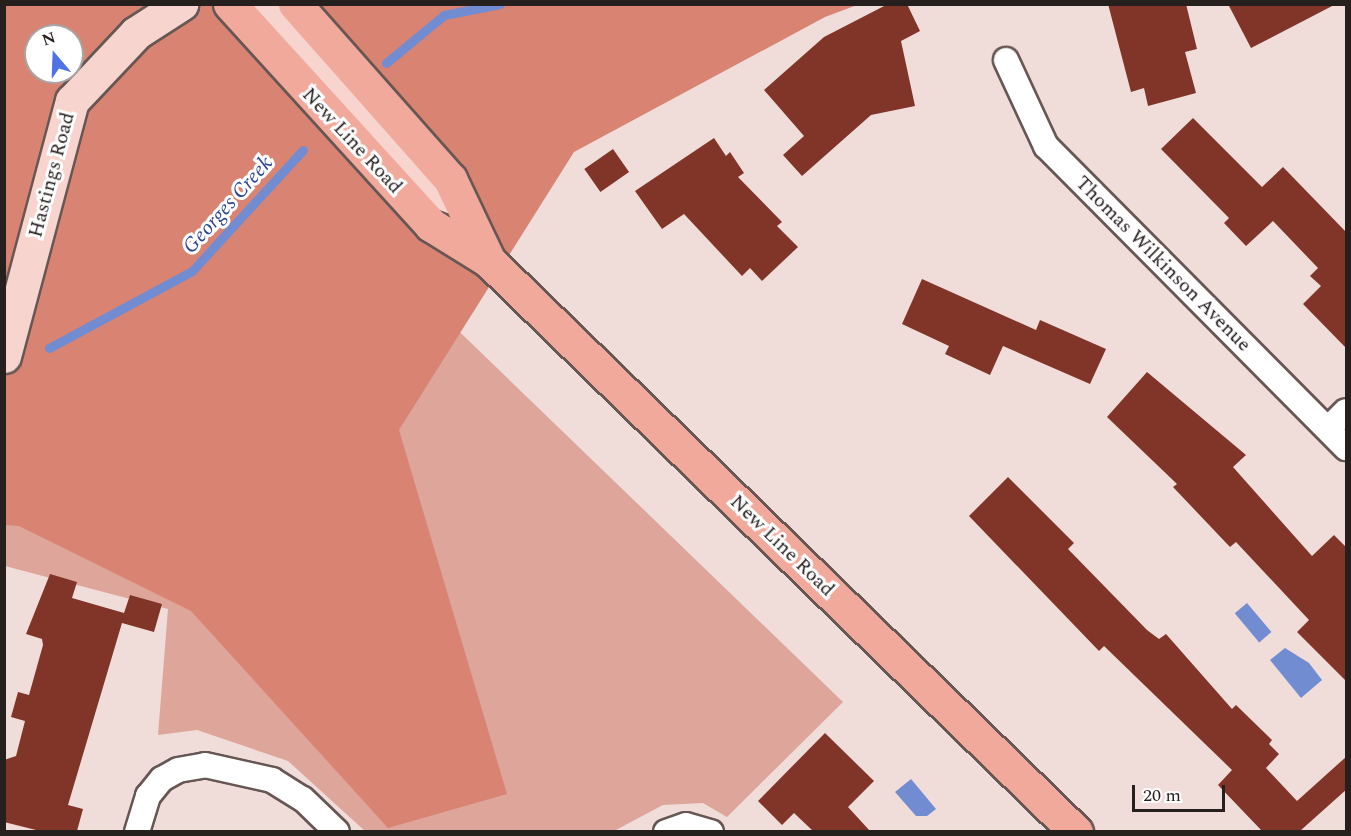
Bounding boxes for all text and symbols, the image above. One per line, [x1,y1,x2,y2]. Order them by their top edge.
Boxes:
north arrow [24,24,84,84]
text: N [39,25,59,52]
street label: New Line Road [297,83,407,199]
street label: Hastings Road [24,110,80,240]
water label: Georges Creek [178,151,278,259]
street label: Thomas Wilkinson Avenue [1070,171,1256,357]
street label: New Line Road [725,490,839,602]
scale bar [1135,773,1228,811]
text: 20 m [1143,782,1181,809]

